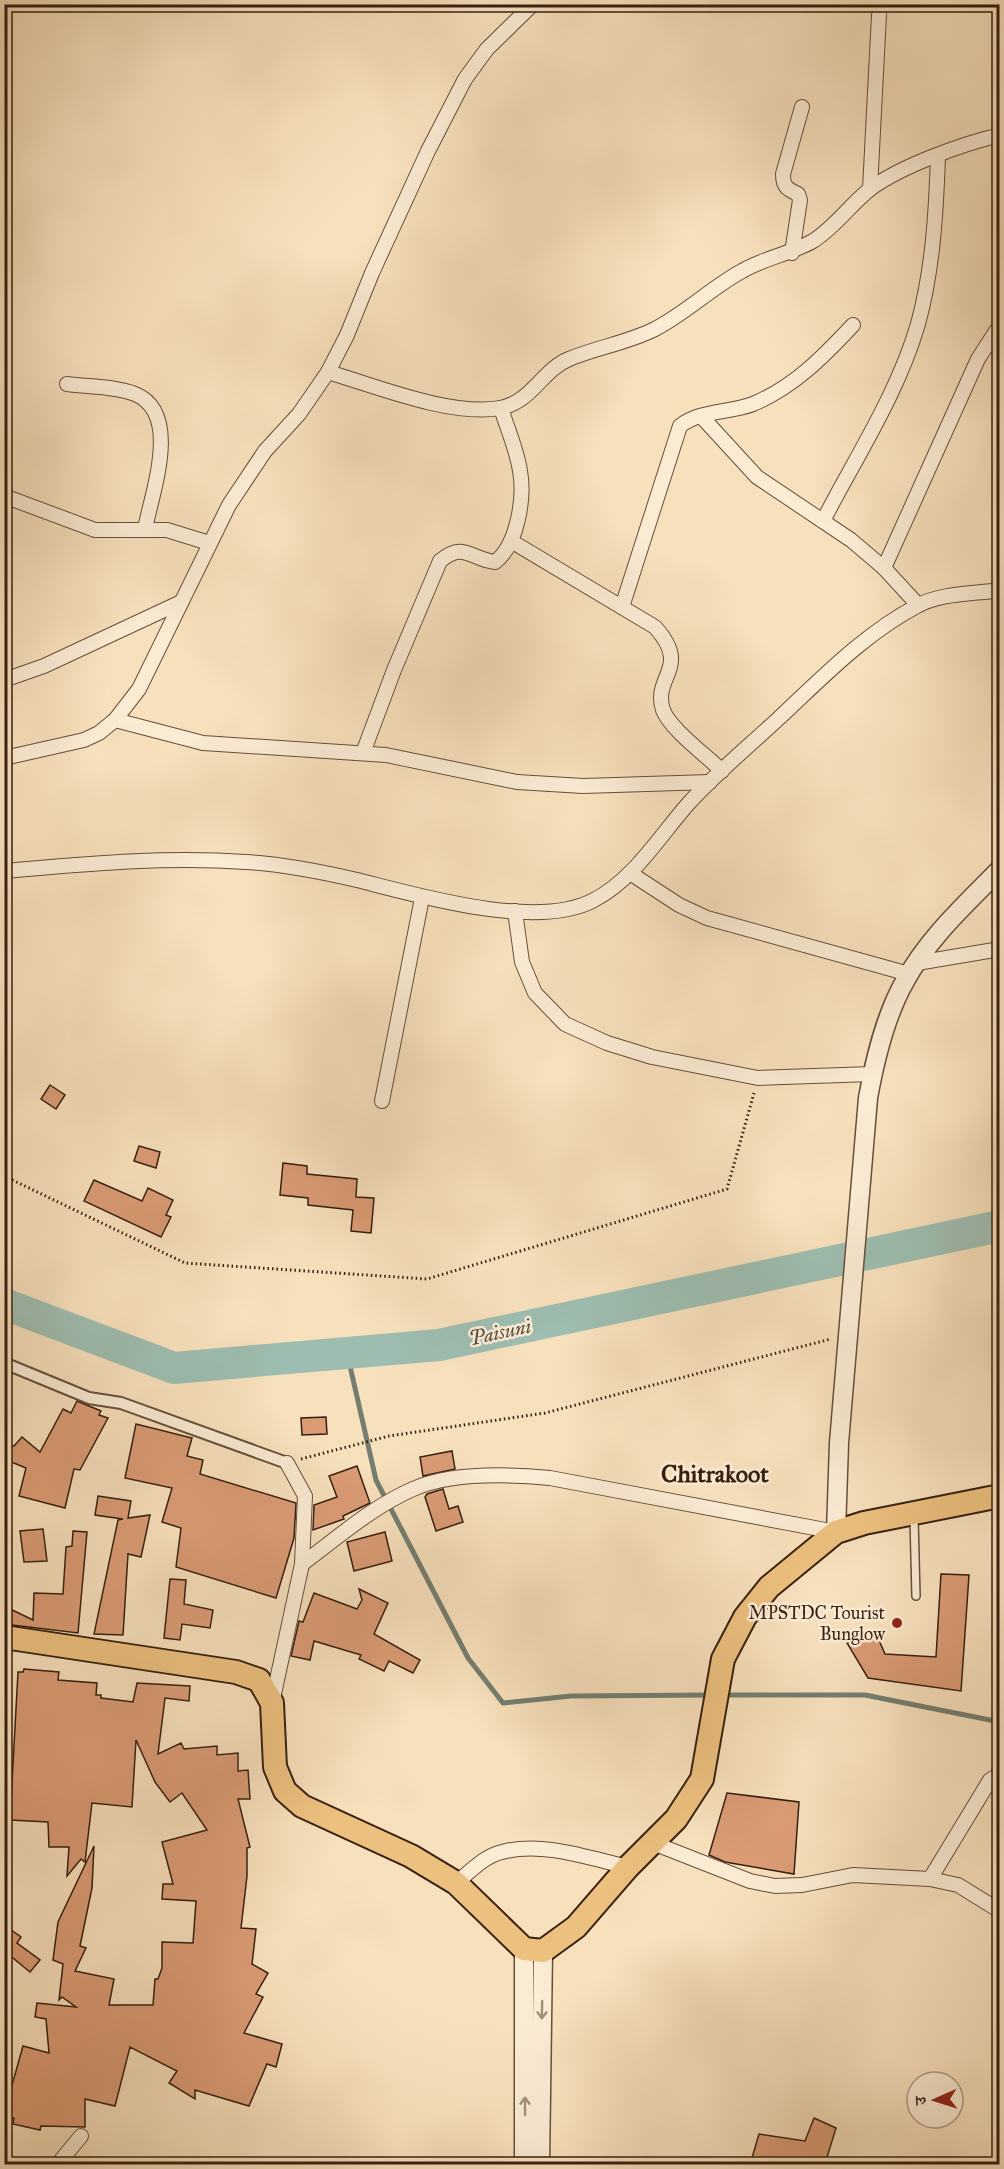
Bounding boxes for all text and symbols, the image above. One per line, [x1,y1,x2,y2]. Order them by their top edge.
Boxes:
water label: Paisuni [467,1314,533,1350]
district label: Chitrakoot [661,1459,769,1489]
place label: MPSTDC Tourist Bunglow [749,1602,886,1646]
marker: MPSTDC Tourist Bunglow [890,1616,904,1630]
one-way arrow [537,1999,548,2019]
north arrow [905,2070,965,2130]
text: उ [911,2094,930,2106]
one-way arrow [519,2097,531,2117]

